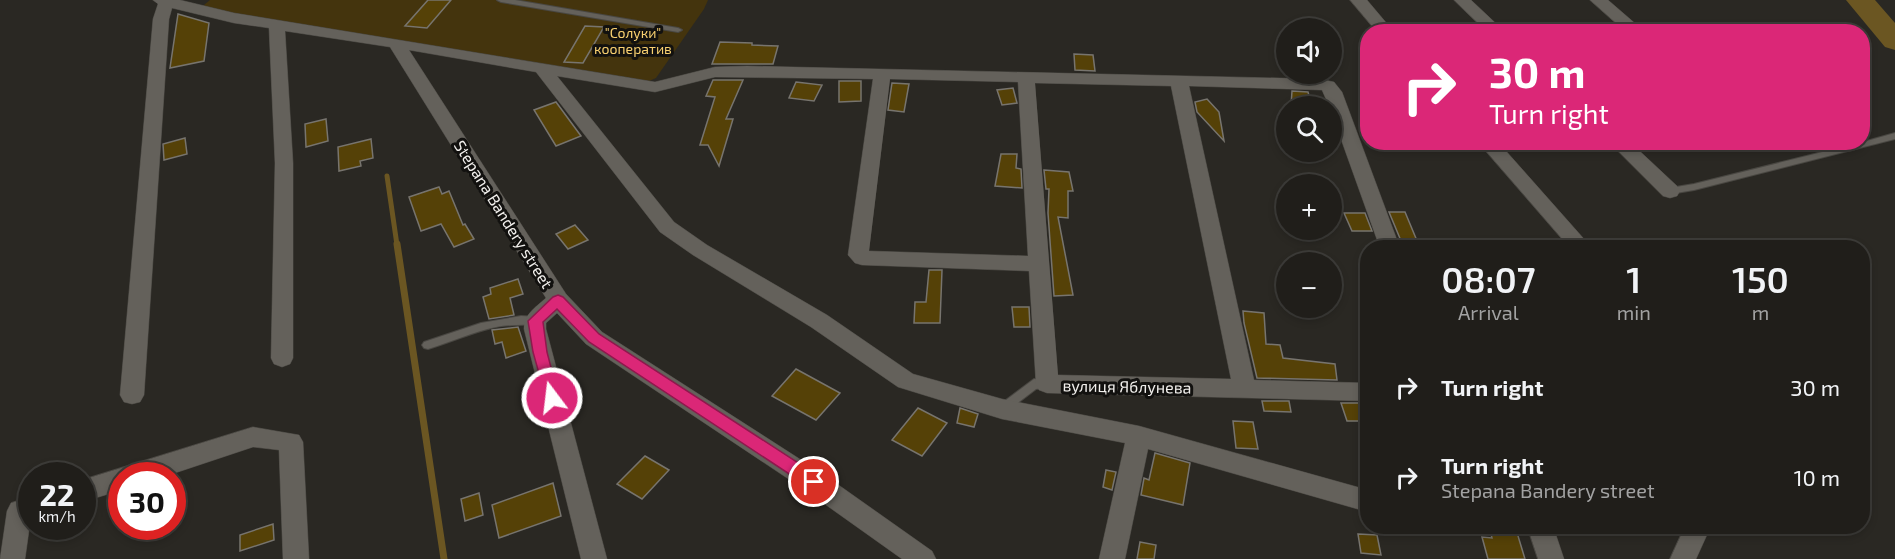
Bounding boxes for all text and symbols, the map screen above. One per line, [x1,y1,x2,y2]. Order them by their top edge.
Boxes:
map controls [1276,18,1342,318]
button: sound [1276,18,1342,84]
park label: "Солуки" кооператив [594,24,672,57]
text: 30 m [1489,46,1585,96]
icon: right [1390,48,1468,126]
button: search [1276,96,1342,162]
text: Turn right [1489,97,1609,129]
street label: Stepana Bandery street [451,137,557,291]
button: + [1276,174,1342,240]
button: − [1276,252,1342,318]
text: 08:07 [1441,257,1536,300]
text: 1 [1626,257,1641,300]
text: 150 [1732,257,1789,300]
text: Arrival [1458,300,1519,324]
text: min [1617,300,1651,324]
text: m [1752,300,1769,324]
position arrow [520,366,584,430]
icon: right [1390,371,1423,404]
text: Turn right [1441,374,1543,400]
text: 30 m [1790,374,1840,400]
street label: вулиця Яблунева [1062,375,1192,398]
text: Turn right [1441,452,1543,478]
pin [788,456,839,507]
icon: right [1390,461,1423,494]
speed limit sign: 30 [108,462,186,540]
text: 10 m [1794,464,1840,490]
icon: arrive [797,465,830,498]
text: 22 [40,476,74,512]
text: Stepana Bandery street [1441,478,1655,502]
text: km/h [38,507,76,525]

